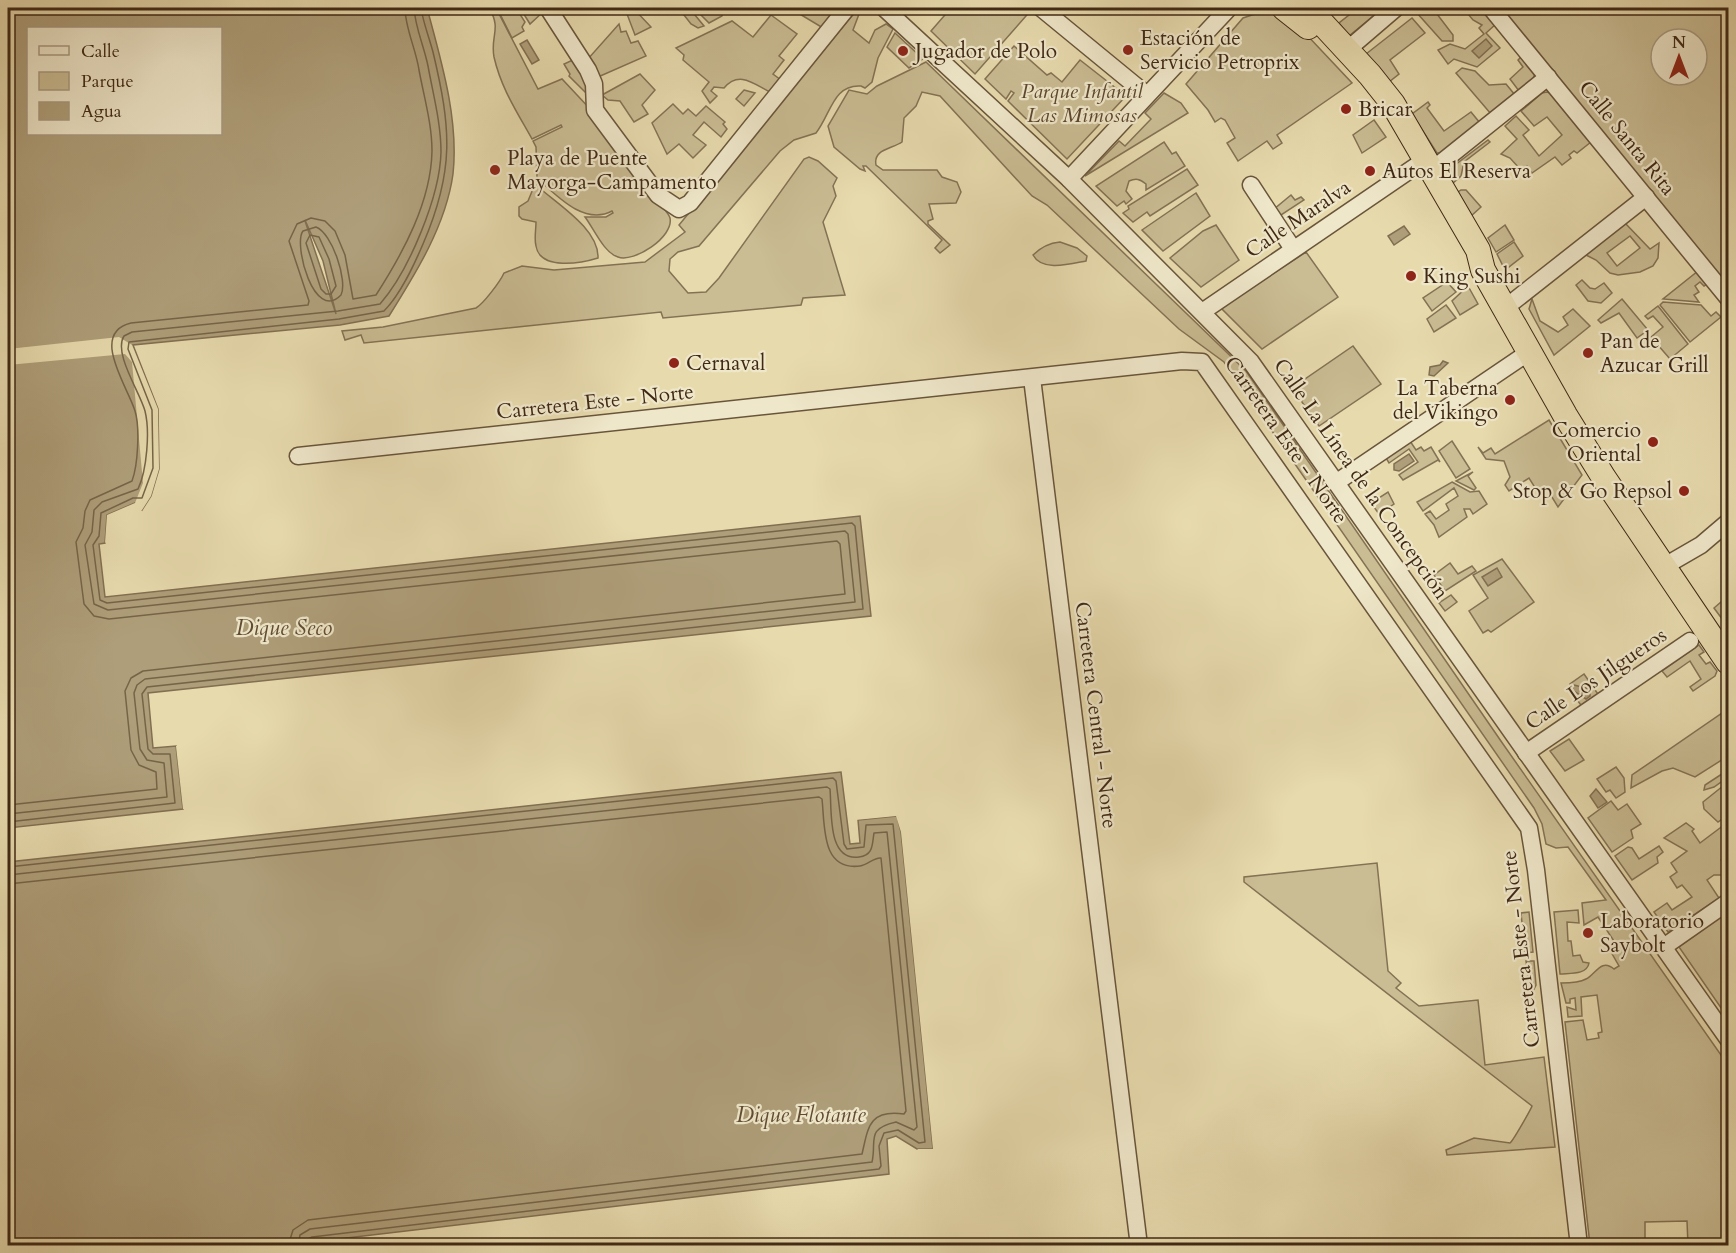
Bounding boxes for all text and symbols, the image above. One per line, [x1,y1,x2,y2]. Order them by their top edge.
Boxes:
place label: Estación de Servicio Petroprix [1140,24,1300,77]
legend [27,27,222,135]
north arrow [1649,27,1709,87]
text: N [1672,32,1686,54]
place label: Jugador de Polo [912,37,1057,66]
text: Calle [81,39,120,64]
marker: Estación de Servicio Petroprix [1121,43,1135,57]
marker: Jugador de Polo [896,44,910,58]
text: Parque [81,69,134,94]
street label: Calle Santa Rita [1572,74,1682,202]
park label: Parque Infantil Las Mimosas [1021,77,1144,130]
place label: Bricar [1358,95,1412,124]
text: Agua [81,99,122,124]
marker: Bricar [1339,102,1353,116]
place label: Playa de Puente Mayorga-Campamento [507,144,717,197]
place label: Autos El Reserva [1382,157,1531,186]
marker: Playa de Puente Mayorga-Campamento [488,163,502,177]
marker: Autos El Reserva [1363,164,1377,178]
street label: Calle Maralva [1239,173,1357,265]
place label: King Sushi [1423,262,1520,291]
marker: King Sushi [1404,269,1418,283]
place label: Pan de Azucar Grill [1600,327,1709,380]
marker: Pan de Azucar Grill [1581,346,1595,360]
place label: Cernaval [686,349,765,378]
street label: Carretera Este - Norte [1217,350,1355,530]
street label: Calle La Línea de la Concepción [1267,353,1456,605]
marker: Cernaval [667,356,681,370]
place label: La Taberna del Vikingo [1393,374,1498,427]
street label: Carretera Este - Norte [495,377,695,427]
marker: La Taberna del Vikingo [1503,393,1517,407]
place label: Comercio Oriental [1552,416,1641,469]
marker: Comercio Oriental [1646,435,1660,449]
place label: Stop & Go Repsol [1513,477,1672,506]
marker: Stop & Go Repsol [1677,484,1691,498]
street label: Carretera Central - Norte [1068,600,1124,830]
water label: Dique Seco [236,613,332,643]
street label: Calle Los Jilgueros [1520,621,1672,737]
street label: Carretera Este - Norte [1495,849,1547,1049]
place label: Laboratorio Saybolt [1600,907,1704,960]
marker: Laboratorio Saybolt [1581,926,1595,940]
water label: Dique Flotante [736,1100,866,1130]

